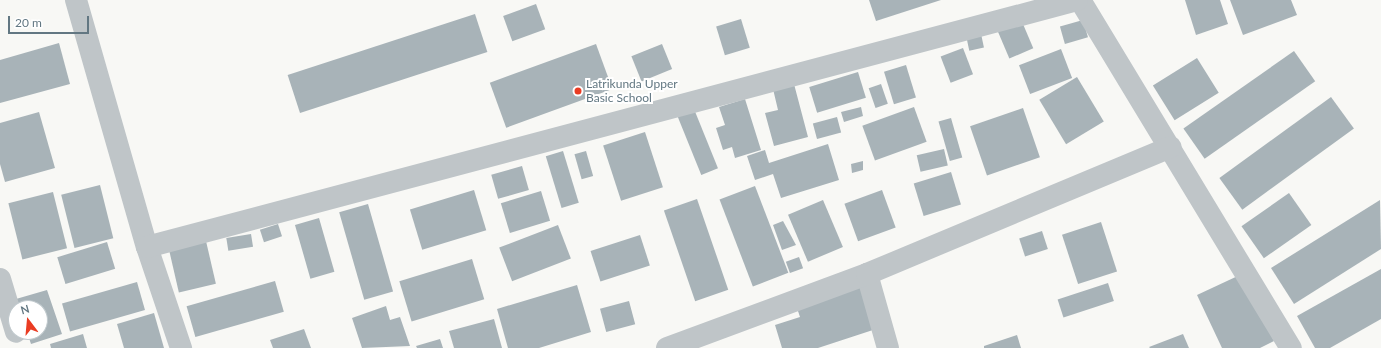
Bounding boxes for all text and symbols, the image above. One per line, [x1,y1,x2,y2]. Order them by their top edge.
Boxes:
scale bar [10,8,91,34]
text: 20 m [15,15,42,30]
place label: Latrikunda Upper Basic School [586,77,678,105]
marker: Latrikunda Upper Basic School [573,86,583,96]
north arrow [8,300,48,340]
text: N [19,302,31,316]

